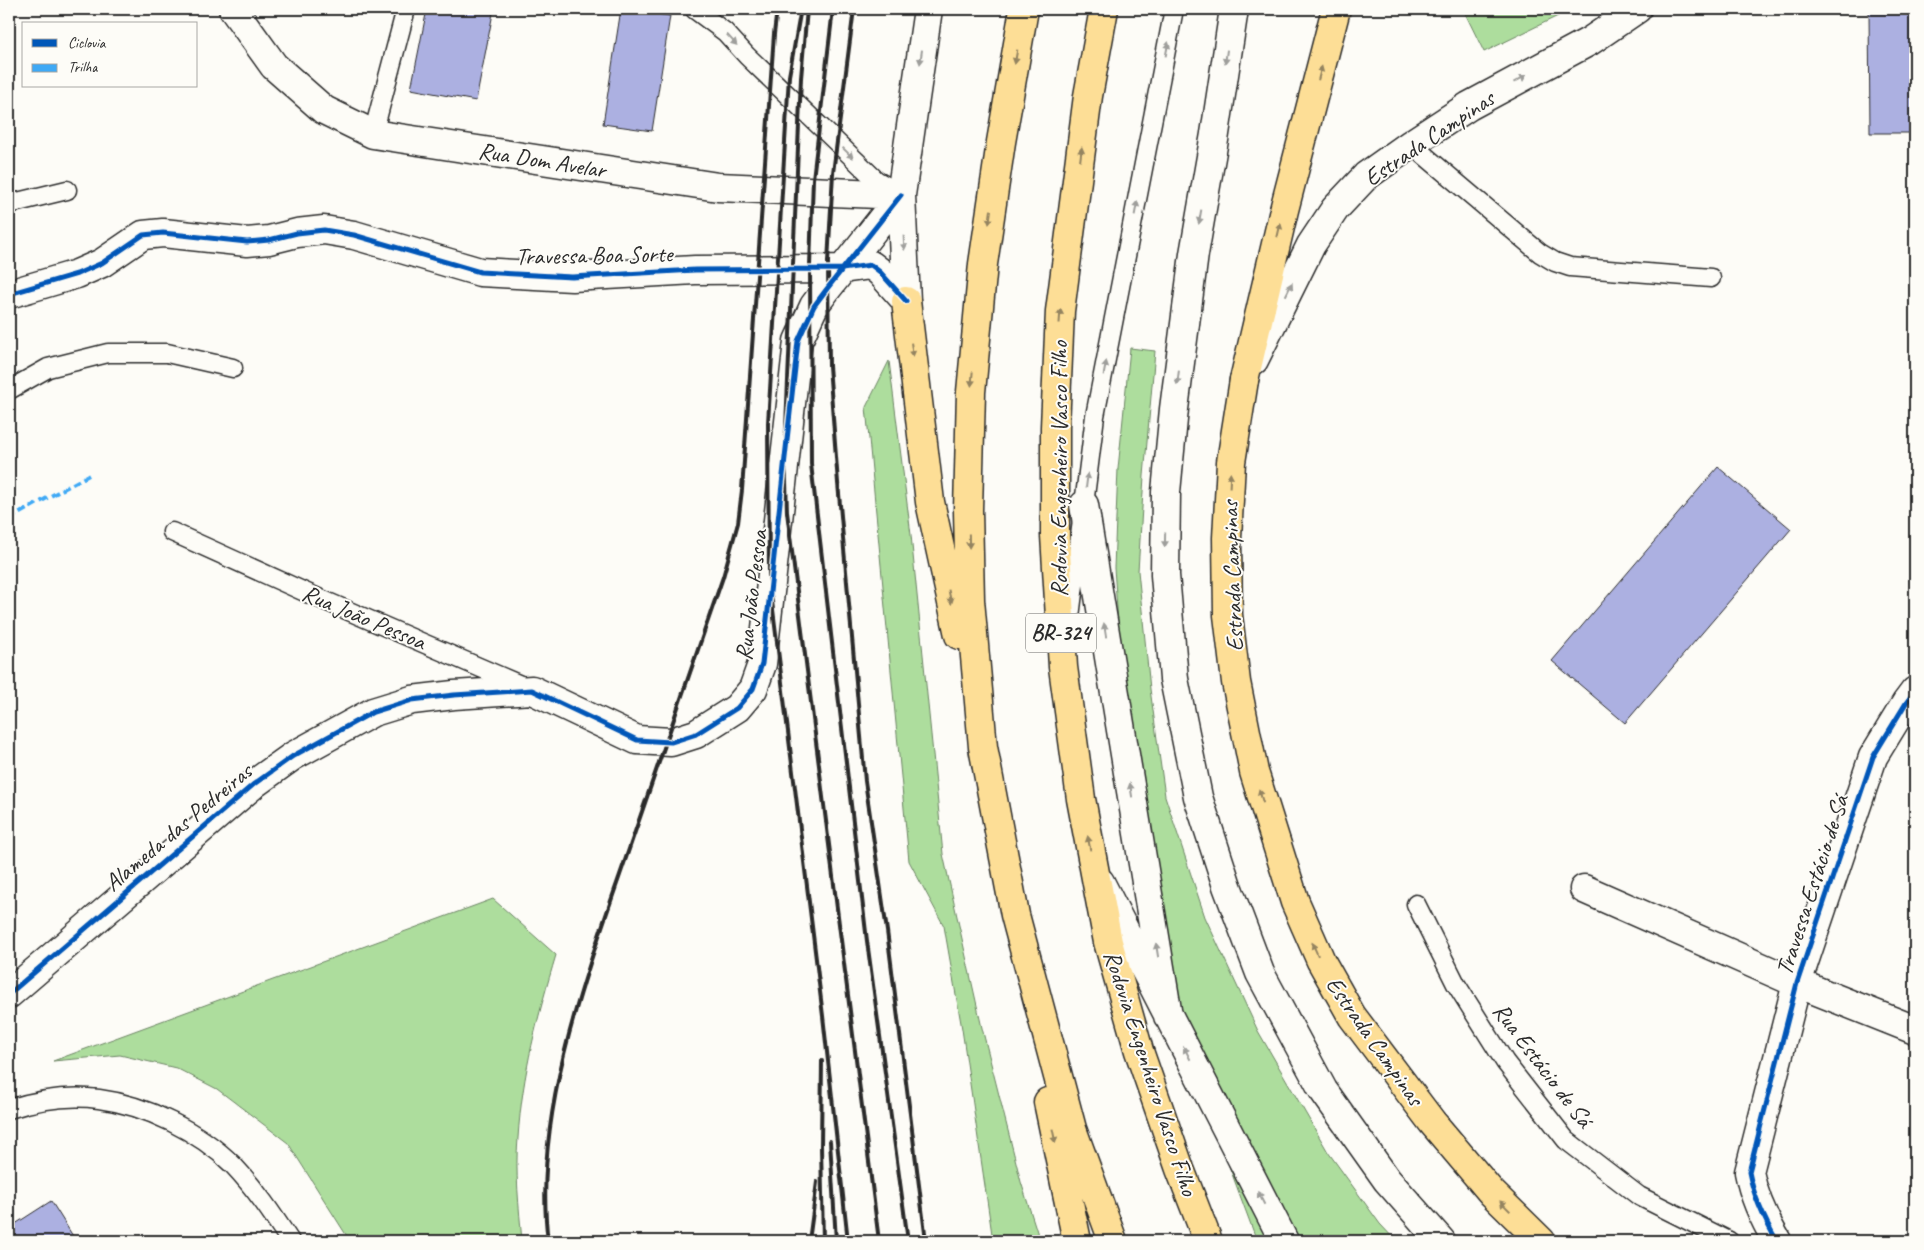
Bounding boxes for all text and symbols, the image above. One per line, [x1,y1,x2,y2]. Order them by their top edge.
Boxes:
legend [22,22,198,88]
one-way arrow [726,33,738,45]
text: Ciclovia [68,34,107,53]
one-way arrow [1163,40,1171,56]
one-way arrow [917,49,925,65]
one-way arrow [1011,49,1019,65]
one-way arrow [1222,49,1230,65]
text: Trilha [68,58,98,77]
one-way arrow [1316,66,1324,81]
one-way arrow [1512,75,1527,83]
street label: Estrada Campinas [1358,82,1501,193]
street label: Rua Dom Avelar [476,135,610,185]
one-way arrow [1077,146,1085,162]
one-way arrow [842,147,854,159]
one-way arrow [1132,200,1140,216]
one-way arrow [986,210,994,226]
one-way arrow [1196,210,1204,225]
one-way arrow [1275,223,1283,238]
one-way arrow [900,236,908,252]
street label: Travessa Boa Sorte [515,239,675,271]
one-way arrow [1285,282,1293,297]
one-way arrow [1056,307,1064,323]
street label: Rodovia Engenheiro Vasco Filho [1044,340,1074,597]
one-way arrow [908,342,916,358]
one-way arrow [1101,359,1109,375]
one-way arrow [968,371,976,387]
one-way arrow [1174,371,1182,387]
one-way arrow [1083,471,1091,487]
one-way arrow [1226,471,1234,487]
street label: Estrada Campinas [1214,498,1250,652]
street label: Rua João Pessoa [728,526,774,662]
one-way arrow [1161,532,1169,548]
one-way arrow [965,533,973,549]
street label: Rua João Pessoa [298,578,432,657]
one-way arrow [946,589,954,604]
road number: BR-324 [1026,614,1096,652]
one-way arrow [1100,621,1108,637]
street label: Alameda das Pedreiras [98,755,259,898]
one-way arrow [1127,782,1135,798]
one-way arrow [1256,789,1264,804]
street label: Travessa Estácio de Sá [1769,789,1856,979]
one-way arrow [1085,835,1093,851]
one-way arrow [1153,942,1161,958]
one-way arrow [1311,942,1319,956]
street label: Rodovia Engenheiro Vasco Filho [1097,947,1205,1201]
street label: Estrada Campinas [1319,971,1432,1113]
street label: Rua Estácio de Sá [1486,997,1601,1135]
one-way arrow [1183,1046,1191,1060]
one-way arrow [1050,1128,1058,1143]
one-way arrow [1257,1191,1265,1205]
one-way arrow [1499,1200,1511,1212]

